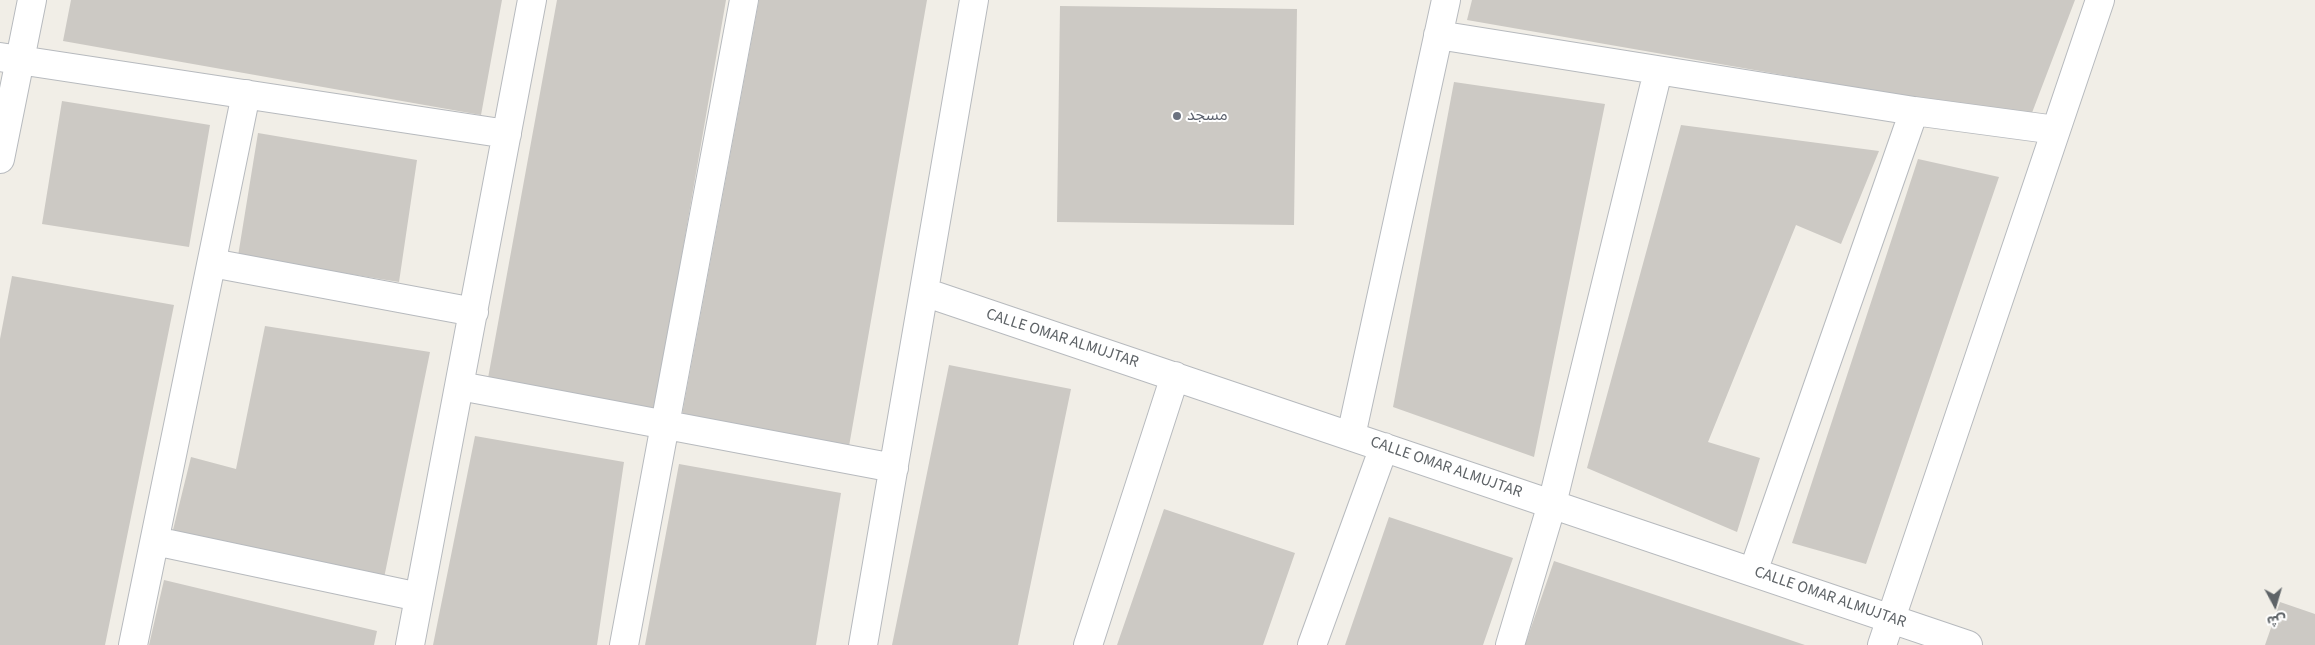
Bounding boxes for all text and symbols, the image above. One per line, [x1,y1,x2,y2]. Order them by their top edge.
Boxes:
place label: مسجد [1187,106,1228,126]
marker: مسجد [1171,110,1183,122]
street label: CALLE OMAR ALMUJTAR [983,305,1141,373]
street label: CALLE OMAR ALMUJTAR [1368,433,1524,503]
street label: CALLE OMAR ALMUJTAR [1752,563,1908,633]
north arrow [2250,580,2300,630]
text: ش [2266,609,2287,631]

